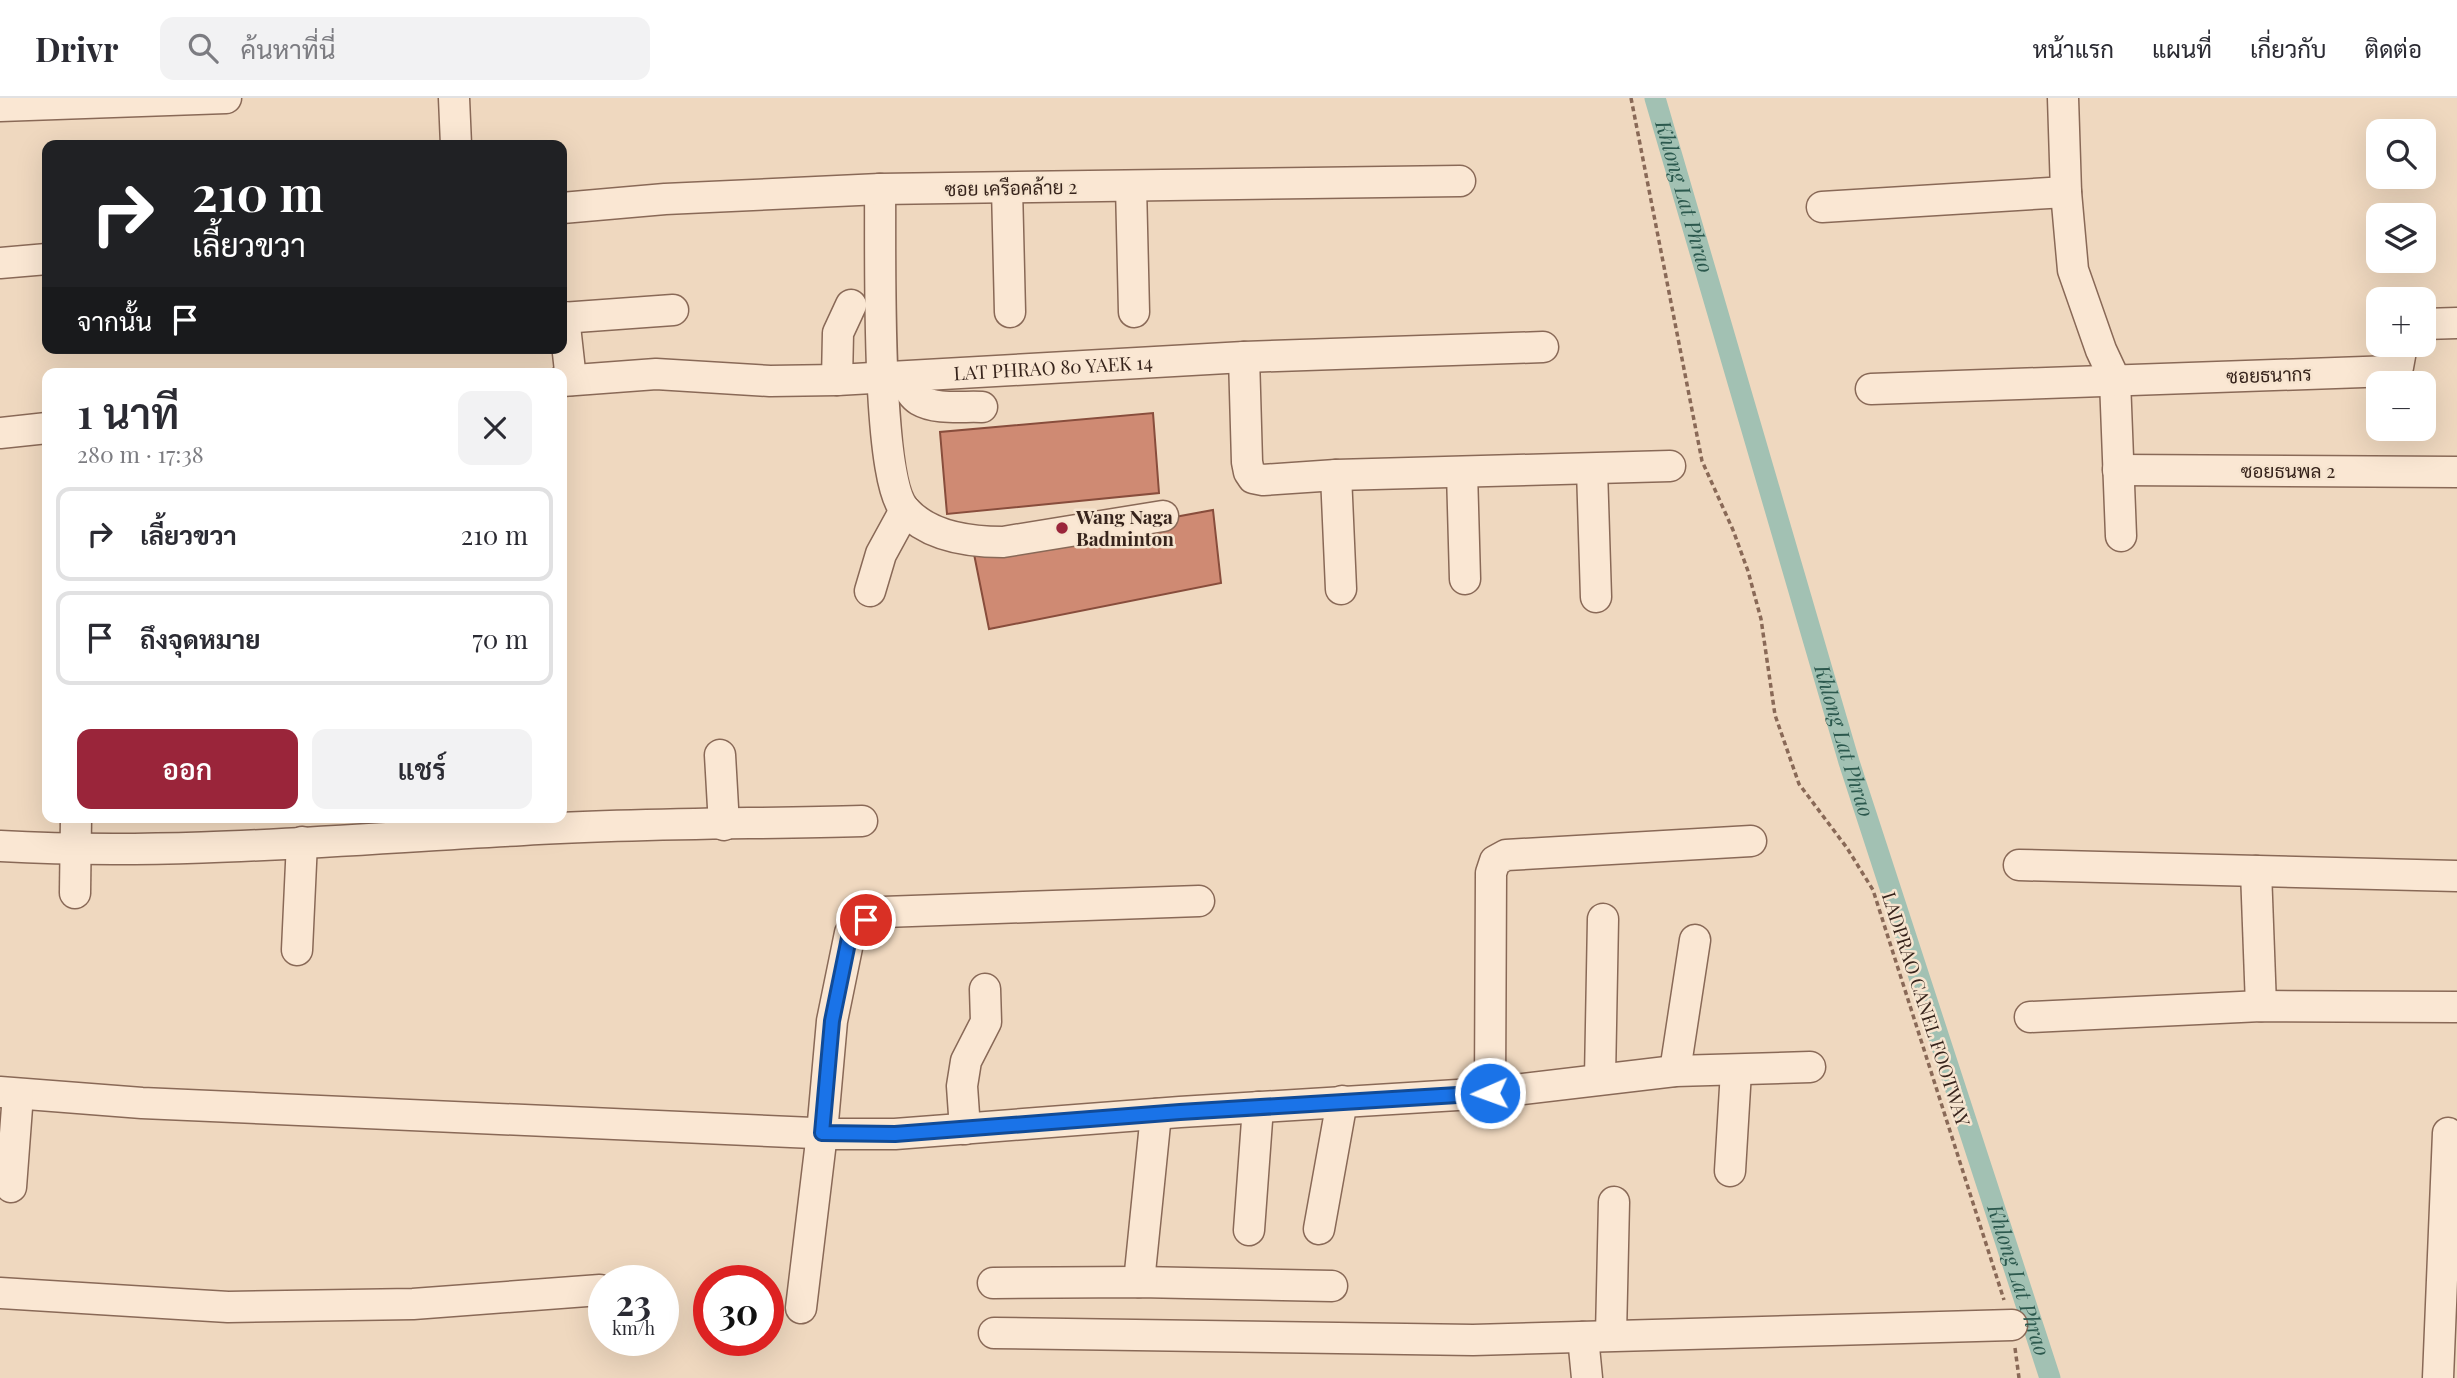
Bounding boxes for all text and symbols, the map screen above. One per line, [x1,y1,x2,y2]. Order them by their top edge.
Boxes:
search box [160,17,650,80]
text: Drivr [35,26,118,70]
icon: search [184,29,222,67]
text: ค้นหาที่นี่ [240,31,336,66]
text: หน้าแรก [2033,32,2114,64]
text: แผนที่ [2152,32,2212,64]
text: เกี่ยวกับ [2250,32,2327,64]
text: ติดต่อ [2365,32,2422,64]
water label: Khlong Lat Phrao [1650,116,1721,276]
map controls [2366,119,2436,441]
button: search [2366,119,2436,189]
text: 210 m [192,159,324,224]
icon: right [77,168,168,259]
street label: ซอย เครือคล้าย 2 [944,173,1077,201]
button: layers [2366,203,2436,273]
text: เลี้ยวขวา [192,222,306,265]
button: + [2366,287,2436,357]
icon: arrive [166,301,204,339]
text: จากนั้น [77,303,152,338]
street label: LAT PHRAO 80 YAEK 14 [953,348,1153,385]
street label: ซอยธนากร [2226,360,2312,388]
button: − [2366,371,2436,441]
text: 1 นาที [77,384,179,440]
button: close [458,391,532,465]
text: 280 m · 17:38 [77,438,204,469]
street label: ซอยธนพล 2 [2241,457,2335,483]
place label: Wang Naga Badminton [1075,503,1174,551]
icon: right [81,515,119,553]
text: เลี้ยวขวา [140,517,237,552]
text: 210 m [461,517,528,552]
marker: Wang Naga Badminton [1054,520,1070,536]
icon: arrive [81,619,119,657]
text: ถึงจุดหมาย [140,621,261,656]
text: 70 m [472,621,528,656]
water label: Khlong Lat Phrao [1809,660,1882,820]
button: ออก [77,729,298,809]
button: แชร์ [312,729,532,809]
street label: LADPRAO CANEL FOOTWAY [1877,888,1977,1130]
pin [836,890,896,950]
icon: arrive [847,901,885,939]
position arrow [1453,1056,1527,1130]
water label: Khlong Lat Phrao [1982,1200,2058,1359]
speed limit sign: 30 [693,1265,784,1356]
text: 23 [616,1278,651,1325]
text: km/h [612,1316,655,1340]

